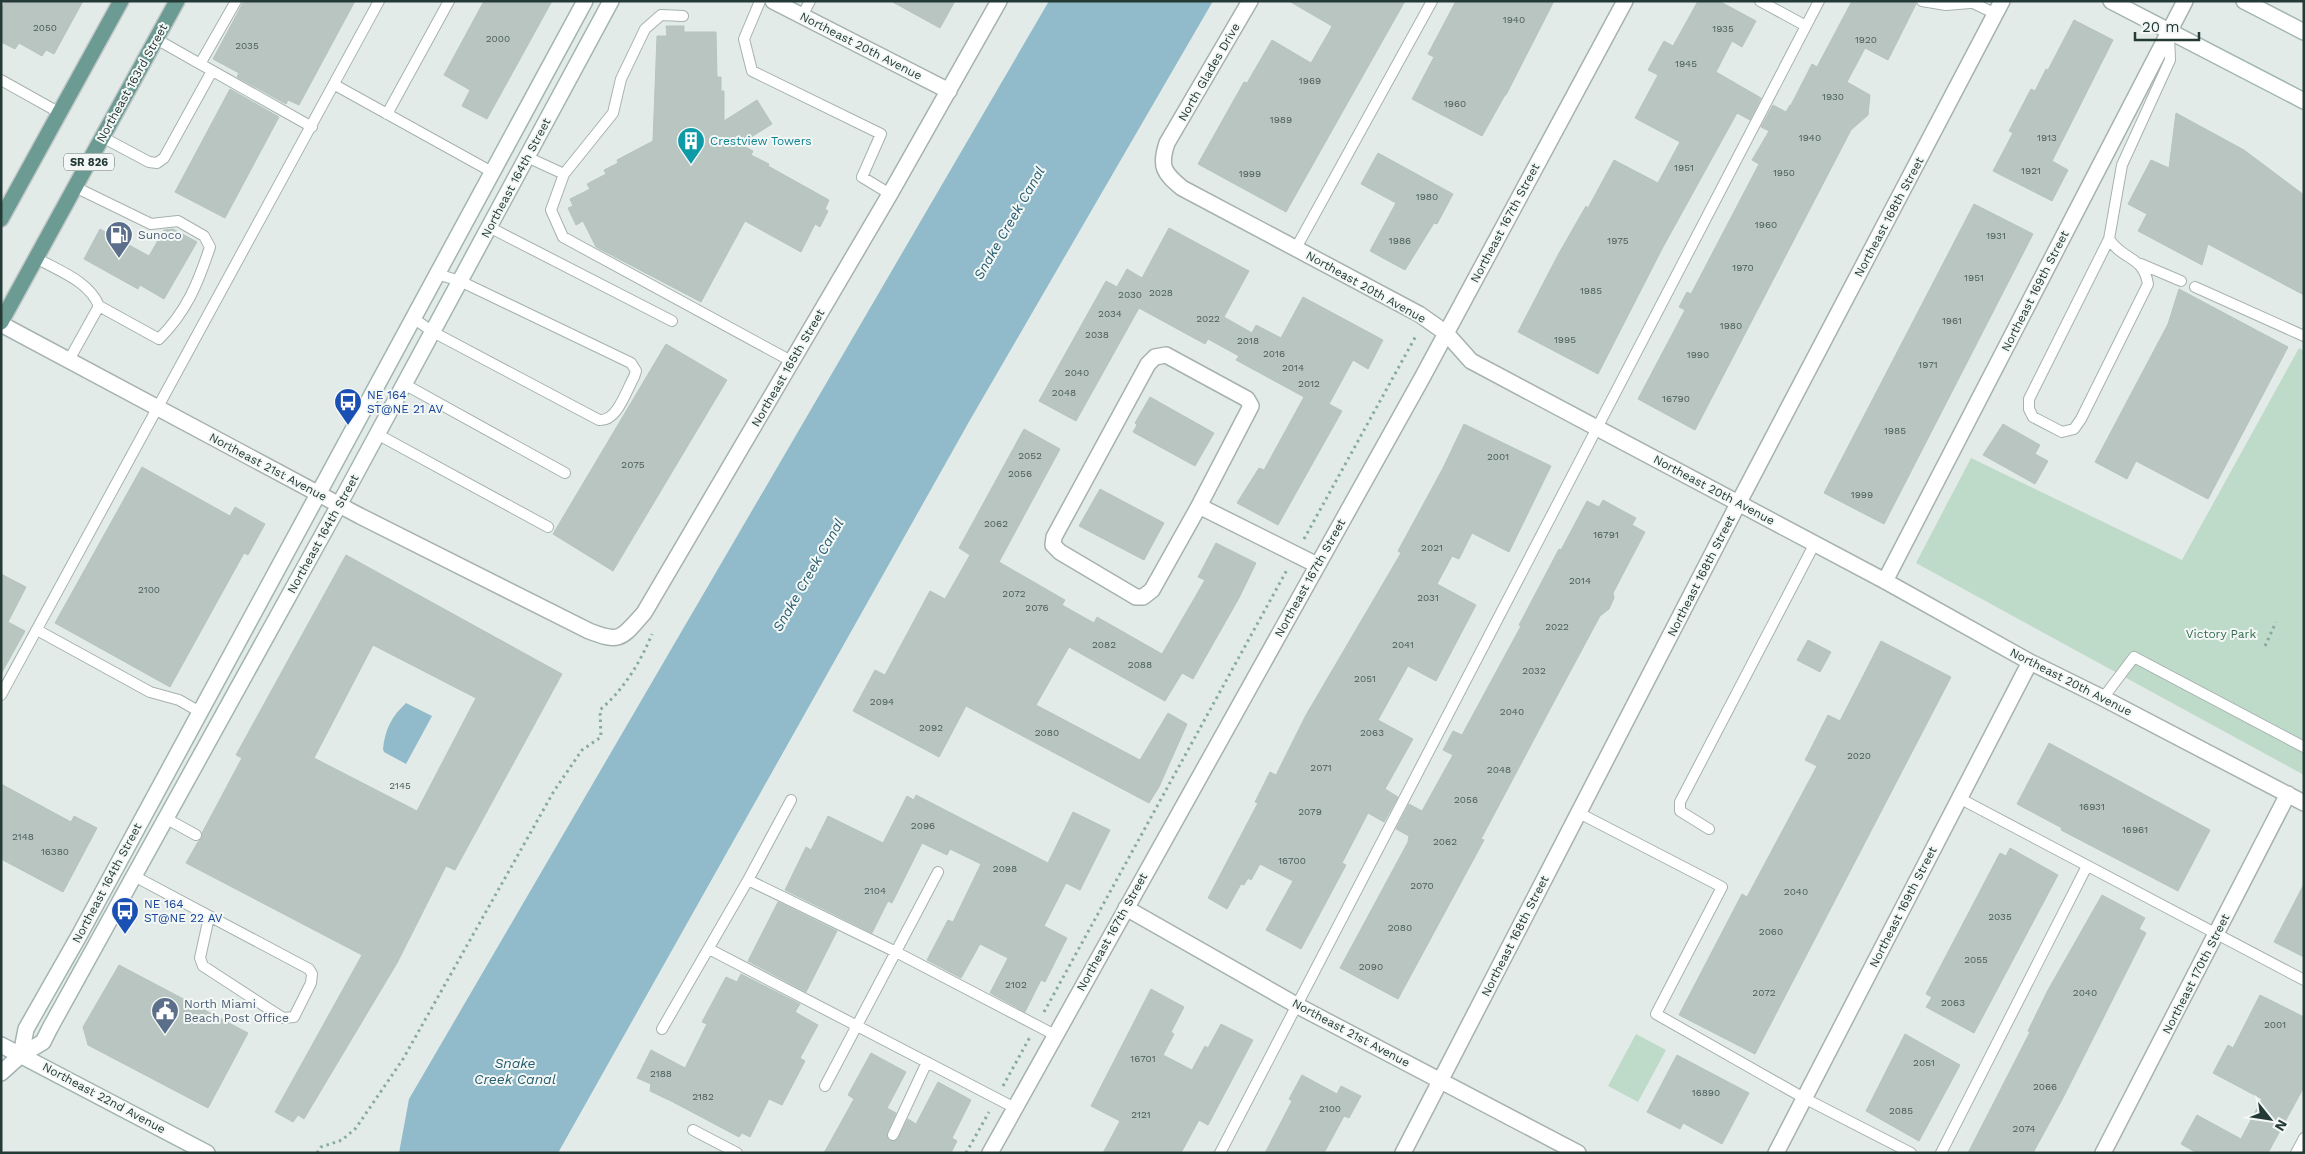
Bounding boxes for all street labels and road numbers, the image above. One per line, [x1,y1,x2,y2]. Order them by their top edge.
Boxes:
street label: Northeast 20th Avenue [798,9,924,83]
street label: North Glades Drive [1175,20,1243,124]
street label: Northeast 163rd Street [94,21,170,145]
street label: Northeast 164th Street [478,116,554,240]
road number: SR 826 [64,154,114,170]
street label: Northeast 168th Street [1851,155,1927,279]
street label: Northeast 167th Street [1468,161,1542,285]
street label: Northeast 169th Street [1998,228,2072,354]
street label: Northeast 20th Avenue [1304,248,1429,326]
street label: Northeast 165th Street [749,307,827,429]
street label: Northeast 21st Avenue [207,430,329,504]
street label: Northeast 20th Avenue [1651,452,1777,528]
street label: Northeast 164th Street [284,472,362,596]
street label: Northeast 168th Street [1664,513,1738,639]
street label: Northeast 167th Street [1272,516,1348,640]
street label: Northeast 20th Avenue [2008,645,2134,719]
street label: Northeast 164th Street [69,821,145,945]
street label: Northeast 169th Street [1866,844,1940,970]
street label: Northeast 167th Street [1074,870,1150,994]
street label: Northeast 168th Street [1478,873,1552,999]
street label: Northeast 170th Street [2160,912,2232,1036]
street label: Northeast 21st Avenue [1290,996,1412,1070]
street label: Northeast 22nd Avenue [40,1060,168,1136]

